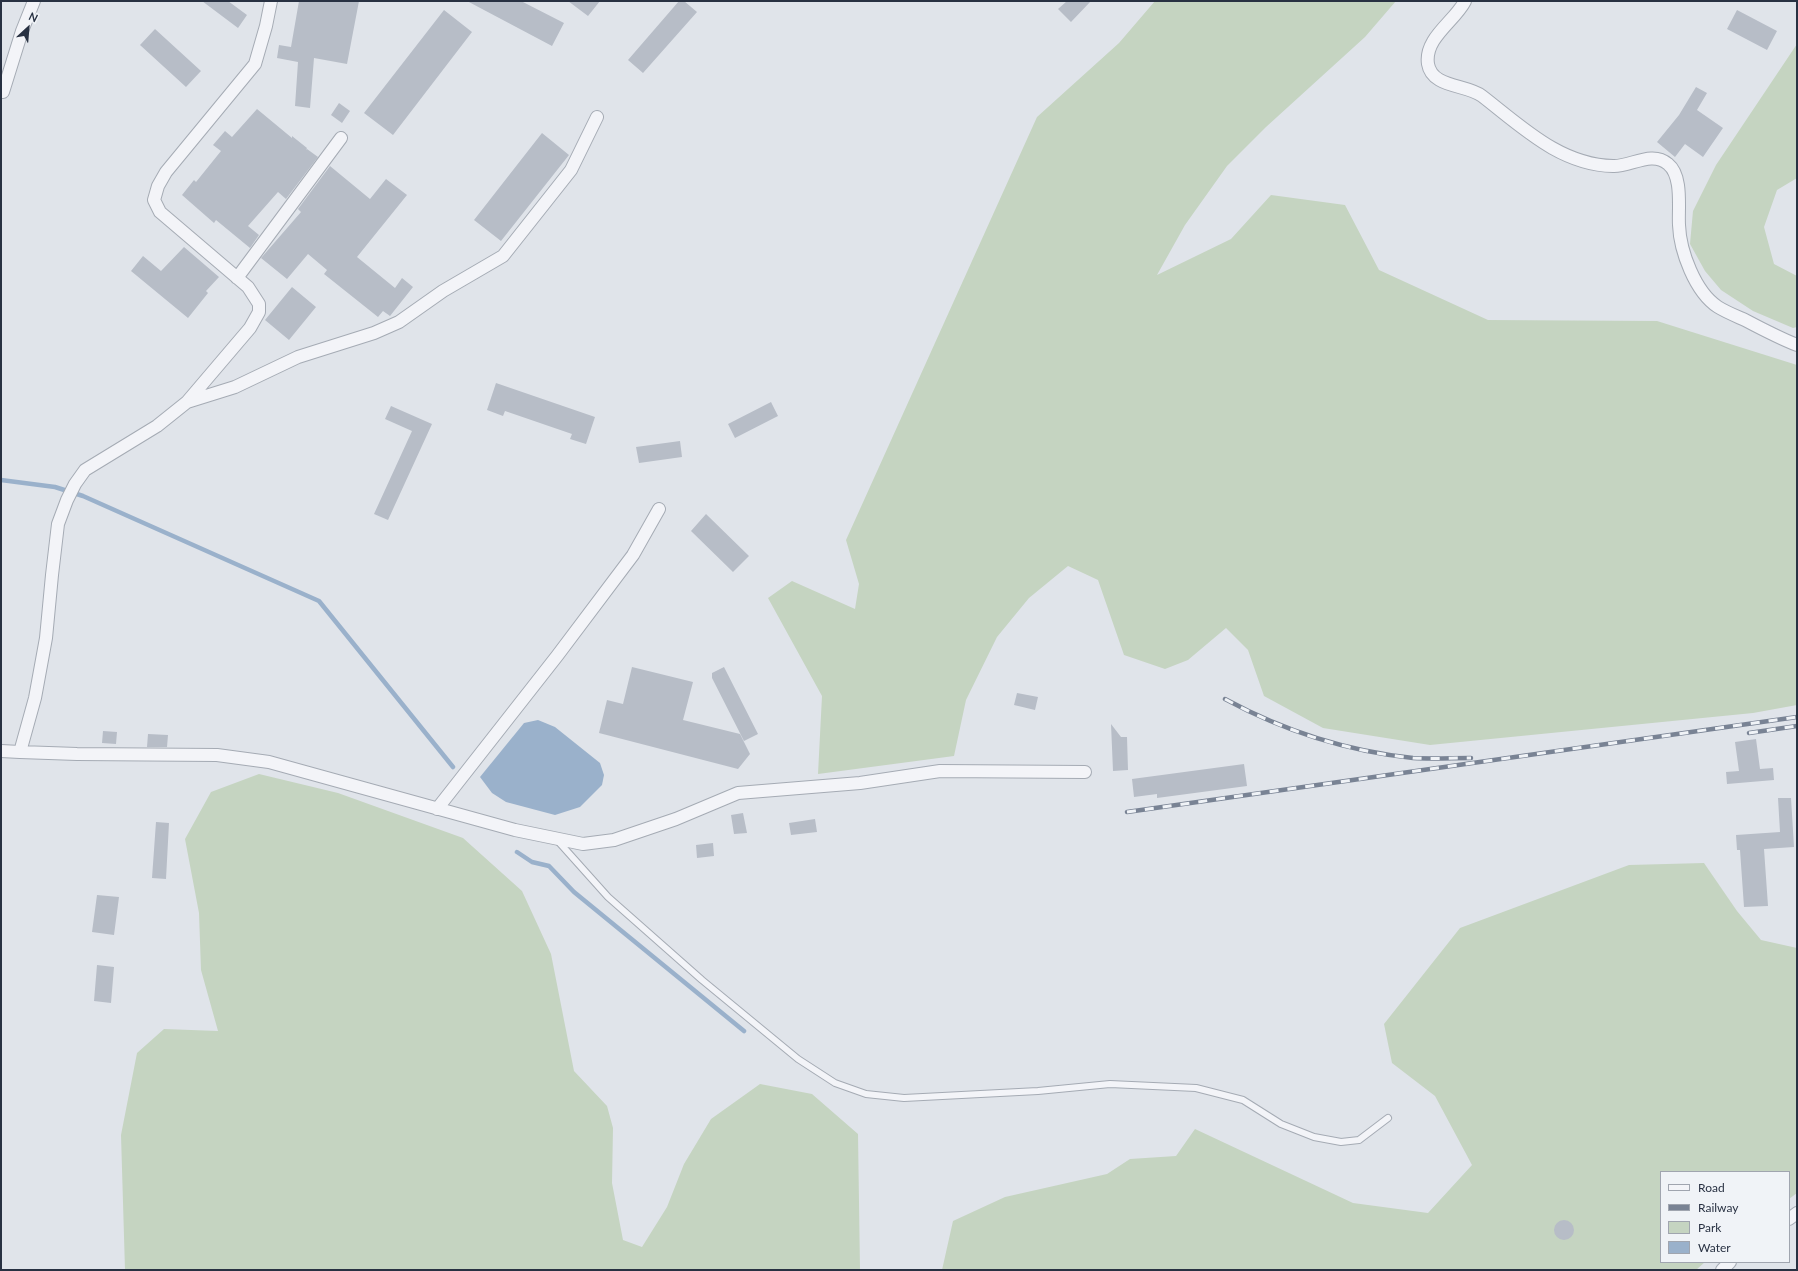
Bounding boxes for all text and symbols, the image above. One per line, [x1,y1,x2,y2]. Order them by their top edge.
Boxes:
north arrow [8,8,48,48]
text: N [27,9,40,24]
legend [1660,1171,1790,1263]
text: Road [1698,1180,1725,1195]
text: Railway [1698,1200,1738,1215]
text: Park [1698,1220,1721,1235]
text: Water [1698,1240,1731,1255]

